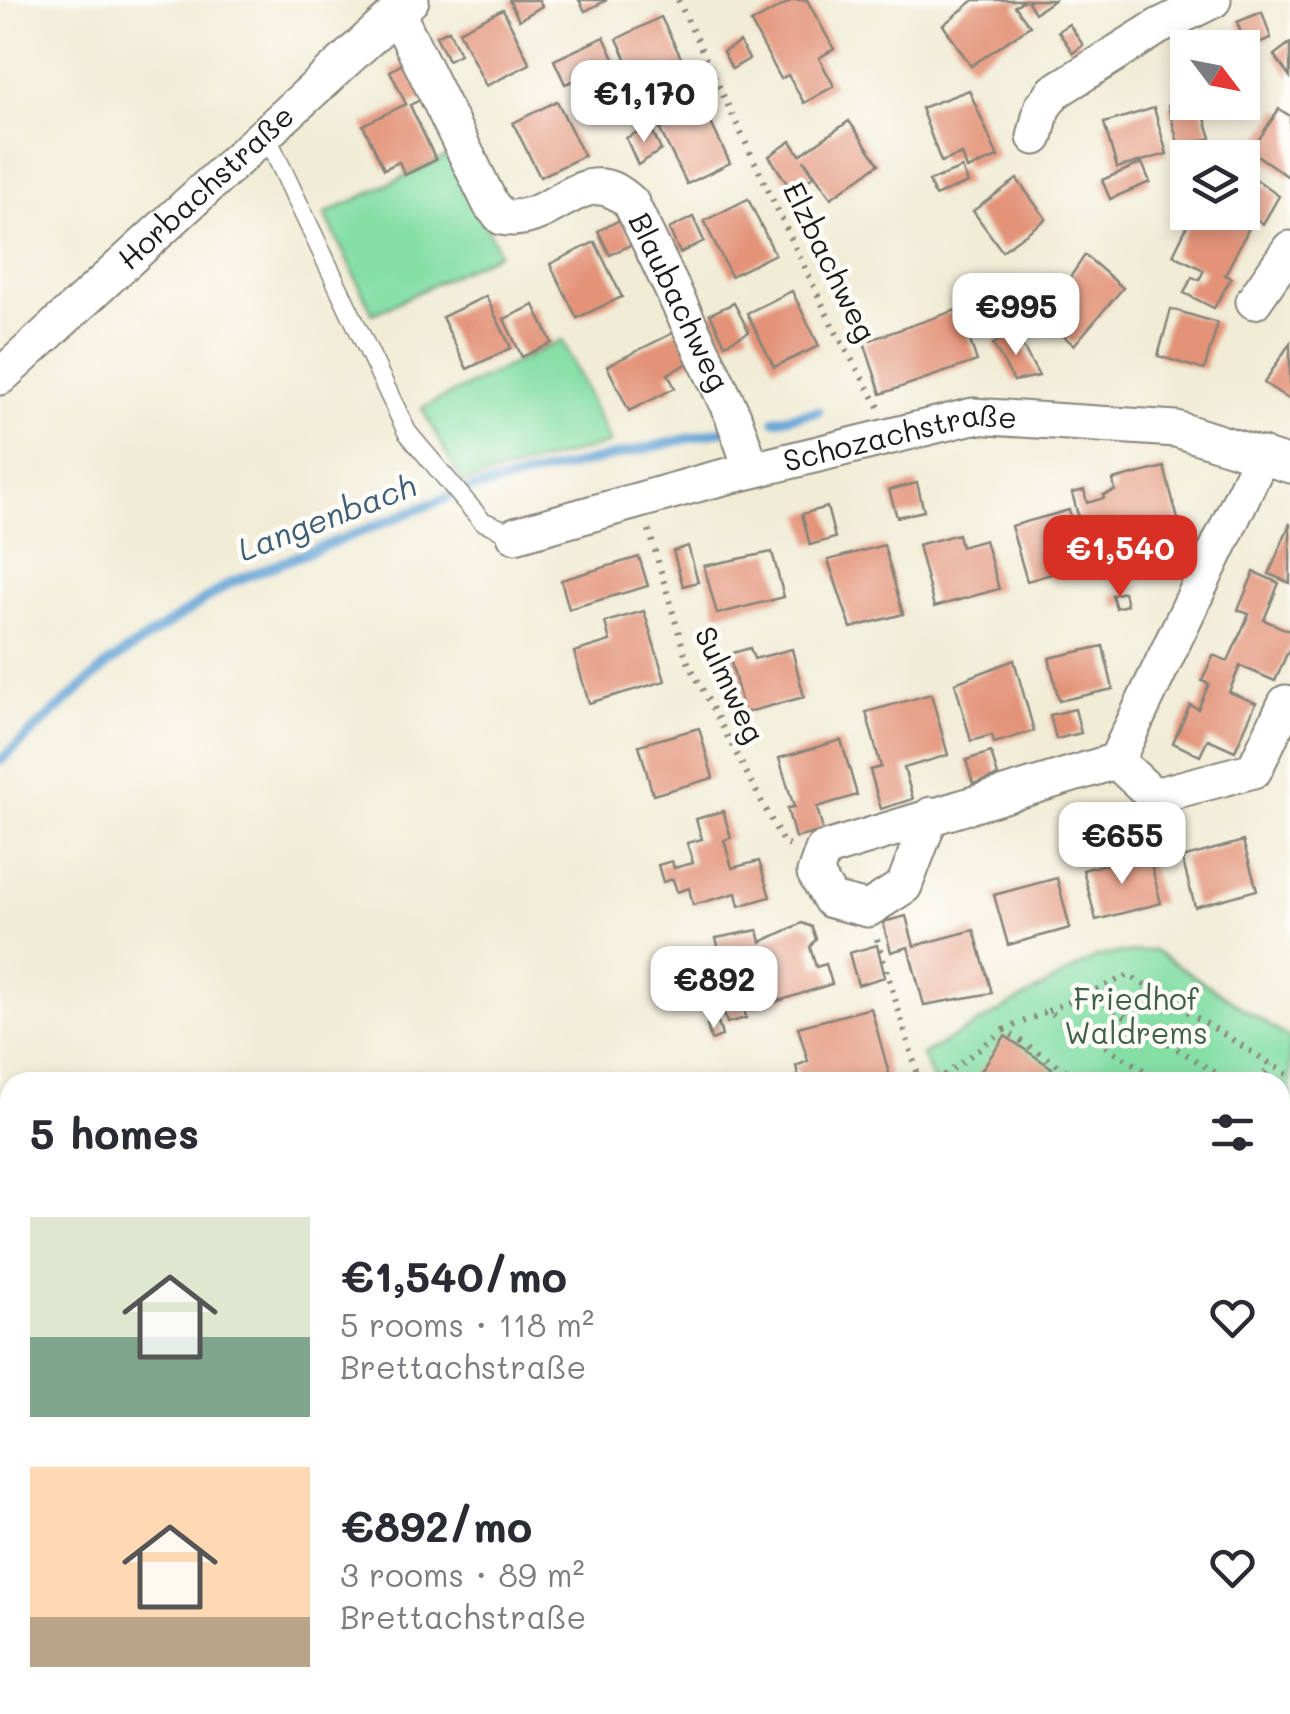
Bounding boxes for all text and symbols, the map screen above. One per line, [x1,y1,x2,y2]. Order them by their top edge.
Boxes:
north arrow [1170,30,1260,120]
map controls [1170,30,1260,230]
pin: €1,170 [563,60,725,145]
text: €1,170 [593,71,695,113]
street label: Horbachstraße [108,95,302,277]
button: layers [1170,140,1260,230]
street label: Elzbachweg [775,175,887,348]
street label: Blaubachweg [620,205,740,397]
pin: €995 [957,273,1075,358]
text: €995 [974,284,1058,326]
street label: Schozachstraße [779,393,1018,480]
water label: Langenbach [231,463,421,569]
pin: €1,540 [1039,515,1201,600]
text: €1,540 [1065,526,1175,568]
street label: Sulmweg [686,620,775,749]
pin: €655 [1063,802,1181,887]
text: €655 [1081,813,1163,855]
pin: €892 [655,946,773,1031]
text: €892 [673,957,755,999]
park label: Friedhof Waldrems [1064,978,1208,1052]
text: 5 homes [30,1105,199,1160]
icon: filters [1205,1105,1260,1160]
text: €1,540/mo [340,1248,567,1303]
icon: home [110,1257,230,1377]
icon: heart [1205,1290,1260,1345]
text: 5 rooms · 118 m² [340,1303,594,1345]
text: Brettachstraße [340,1345,586,1387]
text: €892/mo [340,1498,532,1553]
icon: home [110,1507,230,1627]
icon: heart [1205,1540,1260,1595]
text: 3 rooms · 89 m² [340,1553,585,1595]
text: Brettachstraße [340,1595,586,1637]

